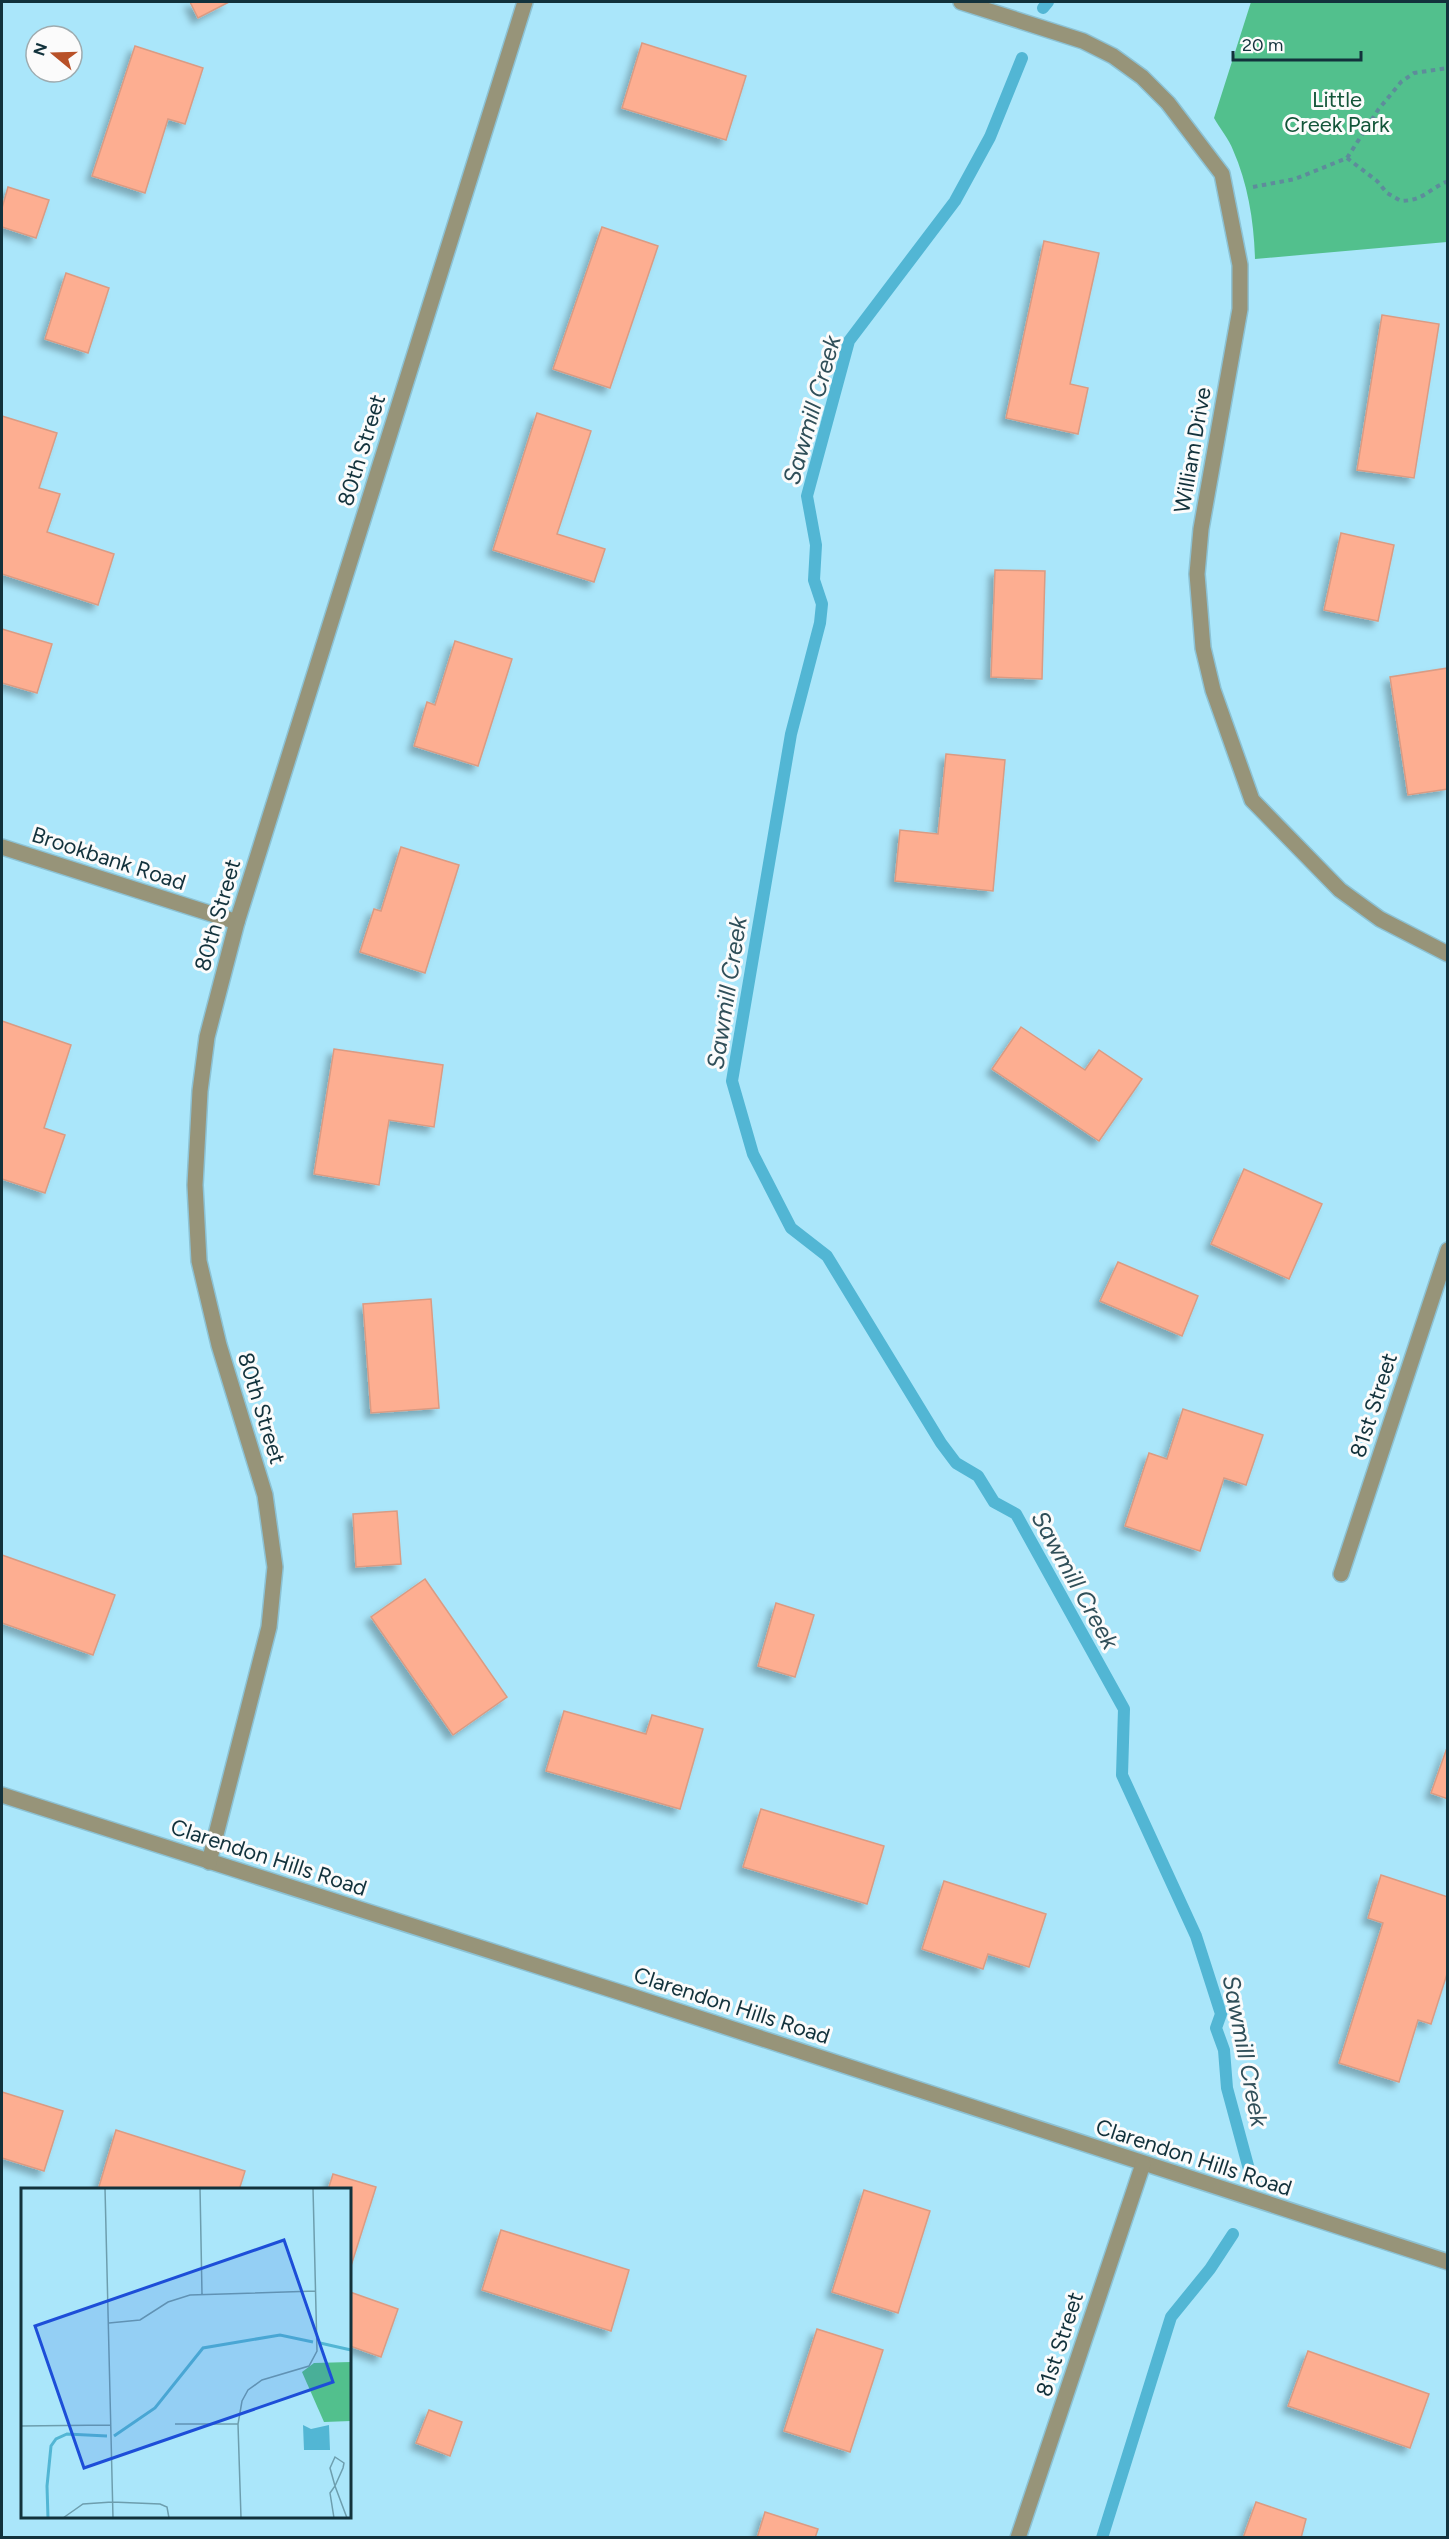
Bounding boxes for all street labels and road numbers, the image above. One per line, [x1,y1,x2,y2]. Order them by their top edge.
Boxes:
street label: William Drive [1168,385,1217,515]
street label: 80th Street [332,391,391,509]
street label: Brookbank Road [28,821,189,896]
street label: 80th Street [189,856,246,974]
street label: 80th Street [232,1349,291,1467]
street label: 81st Street [1344,1350,1403,1461]
street label: Clarendon Hills Road [167,1813,370,1902]
street label: Clarendon Hills Road [630,1961,833,2050]
street label: Clarendon Hills Road [1092,2113,1295,2202]
street label: 81st Street [1030,2289,1089,2400]

